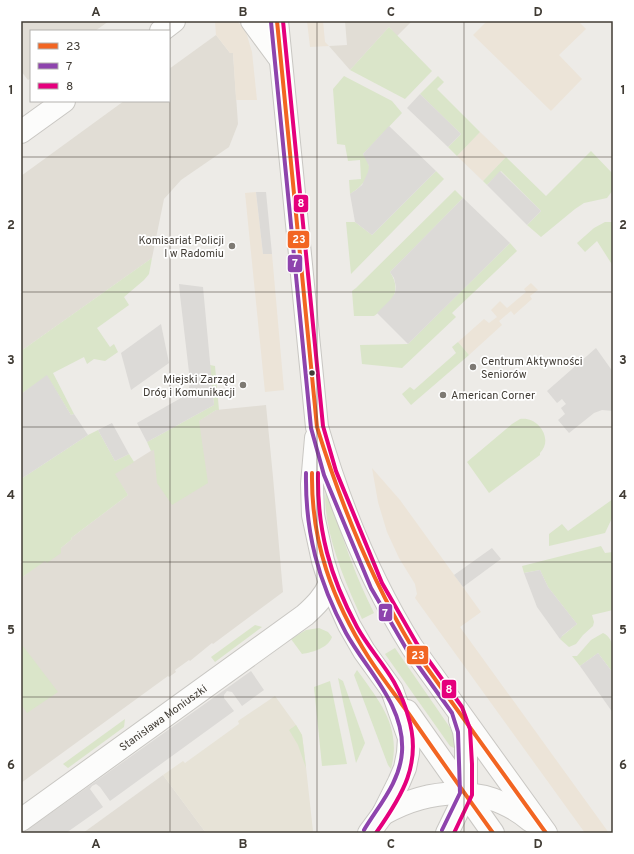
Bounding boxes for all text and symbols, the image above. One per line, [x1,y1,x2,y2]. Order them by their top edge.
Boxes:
text: A [91,5,101,21]
text: B [239,5,248,21]
text: C [387,5,395,21]
text: D [533,5,543,21]
legend [30,30,170,102]
text: 23 [66,39,81,55]
text: 7 [66,59,72,75]
text: 8 [66,79,73,95]
text: 1 [8,83,14,99]
text: 1 [620,83,626,99]
line badge: 8 [293,194,309,213]
text: 8 [298,197,305,211]
text: 2 [7,218,15,234]
text: 2 [619,218,627,234]
line badge: 23 [287,230,310,249]
text: 23 [292,233,306,247]
place label: Komisariat Policji I w Radomiu [139,234,224,261]
marker: Komisariat Policji I w Radomiu [227,241,237,251]
line badge: 7 [287,254,303,273]
text: 7 [292,257,298,271]
text: 3 [7,353,15,369]
text: 3 [619,353,627,369]
place label: Centrum Aktywności Seniorów [481,355,583,382]
marker: Centrum Aktywności Seniorów [468,362,478,372]
unlabelled marker [307,368,317,378]
place label: Miejski Zarząd Dróg i Komunikacji [143,373,235,400]
marker: Miejski Zarząd Dróg i Komunikacji [238,380,248,390]
place label: American Corner [451,389,536,403]
marker: American Corner [438,390,448,400]
text: 4 [7,488,15,504]
text: 4 [619,488,627,504]
line badge: 7 [378,603,393,622]
text: 7 [382,607,388,621]
text: 5 [7,623,15,639]
text: 5 [619,623,627,639]
line badge: 23 [406,645,429,665]
text: 23 [411,649,425,663]
line badge: 8 [441,679,457,699]
street label: Stanisława Moniuszki [117,682,210,755]
text: 8 [446,683,453,697]
text: 6 [7,758,15,774]
text: 6 [619,758,627,774]
text: A [91,837,101,853]
text: B [239,837,248,853]
text: C [387,837,395,853]
text: D [533,837,543,853]

